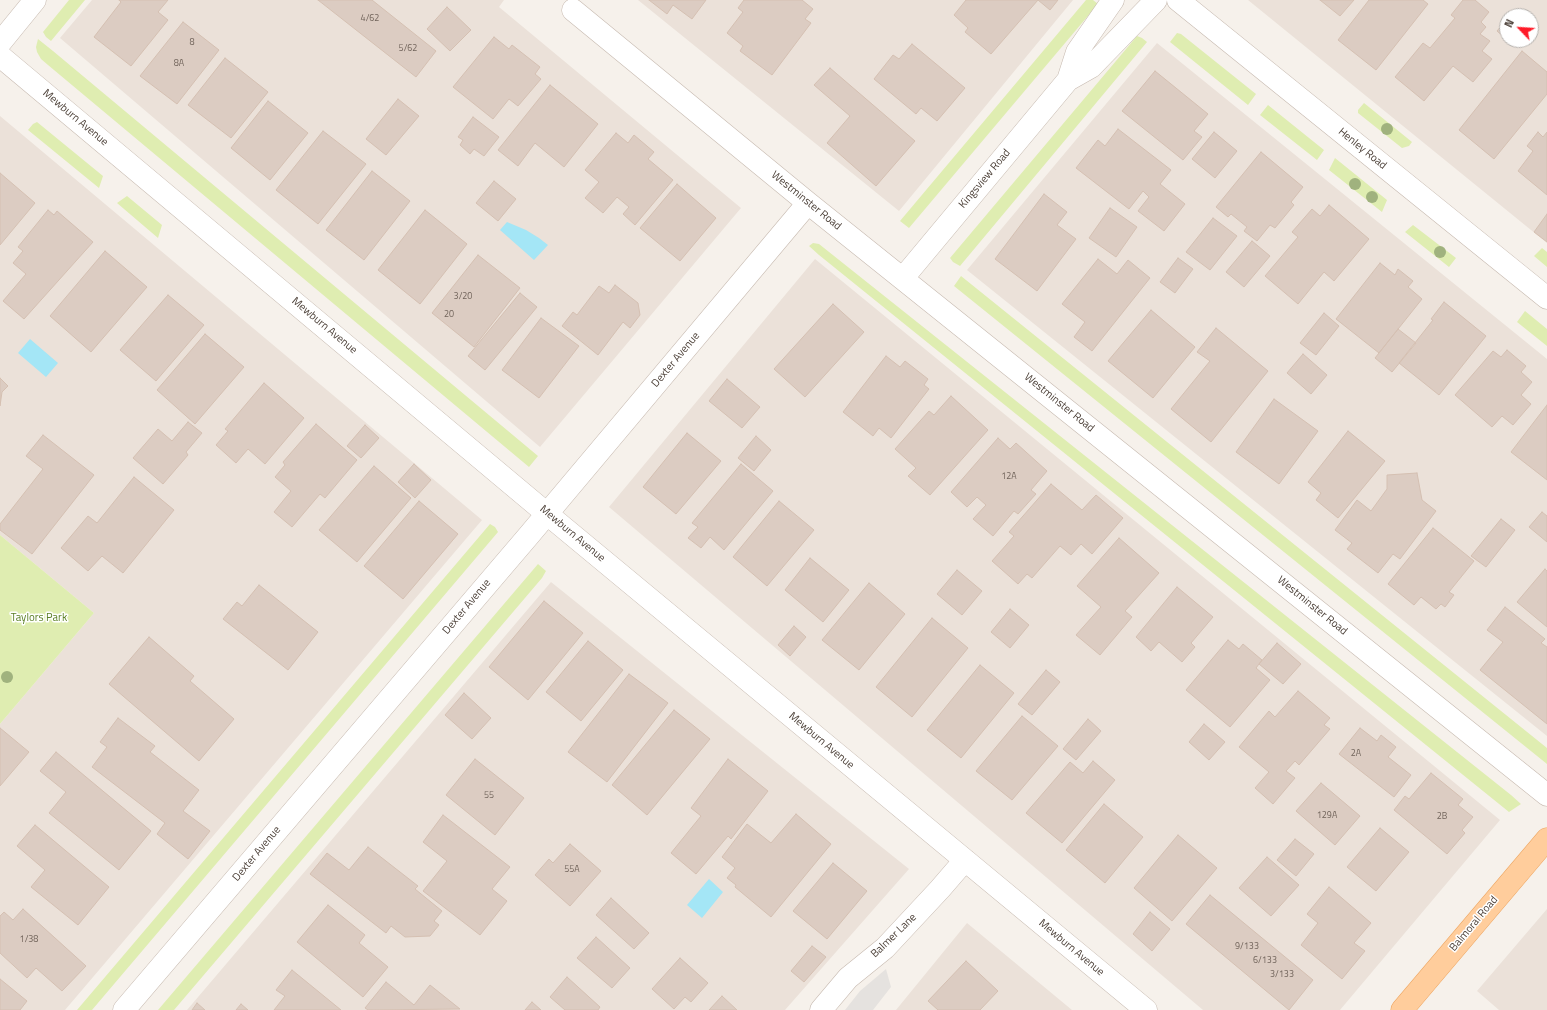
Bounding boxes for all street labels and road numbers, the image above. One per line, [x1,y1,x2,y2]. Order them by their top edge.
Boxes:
street label: Mewburn Avenue [40,87,110,149]
street label: Henley Road [1335,126,1389,172]
street label: Kingsview Road [956,147,1014,211]
street label: Westminster Road [768,169,844,233]
street label: Mewburn Avenue [289,295,359,357]
street label: Dexter Avenue [649,330,703,390]
street label: Westminster Road [1021,371,1097,435]
street label: Mewburn Avenue [537,503,607,565]
street label: Westminster Road [1274,574,1350,638]
street label: Dexter Avenue [440,577,494,637]
street label: Mewburn Avenue [786,710,856,772]
street label: Dexter Avenue [230,824,284,884]
street label: Balmoral Road [1447,894,1501,954]
street label: Balmer Lane [869,911,919,961]
street label: Mewburn Avenue [1036,917,1106,979]

